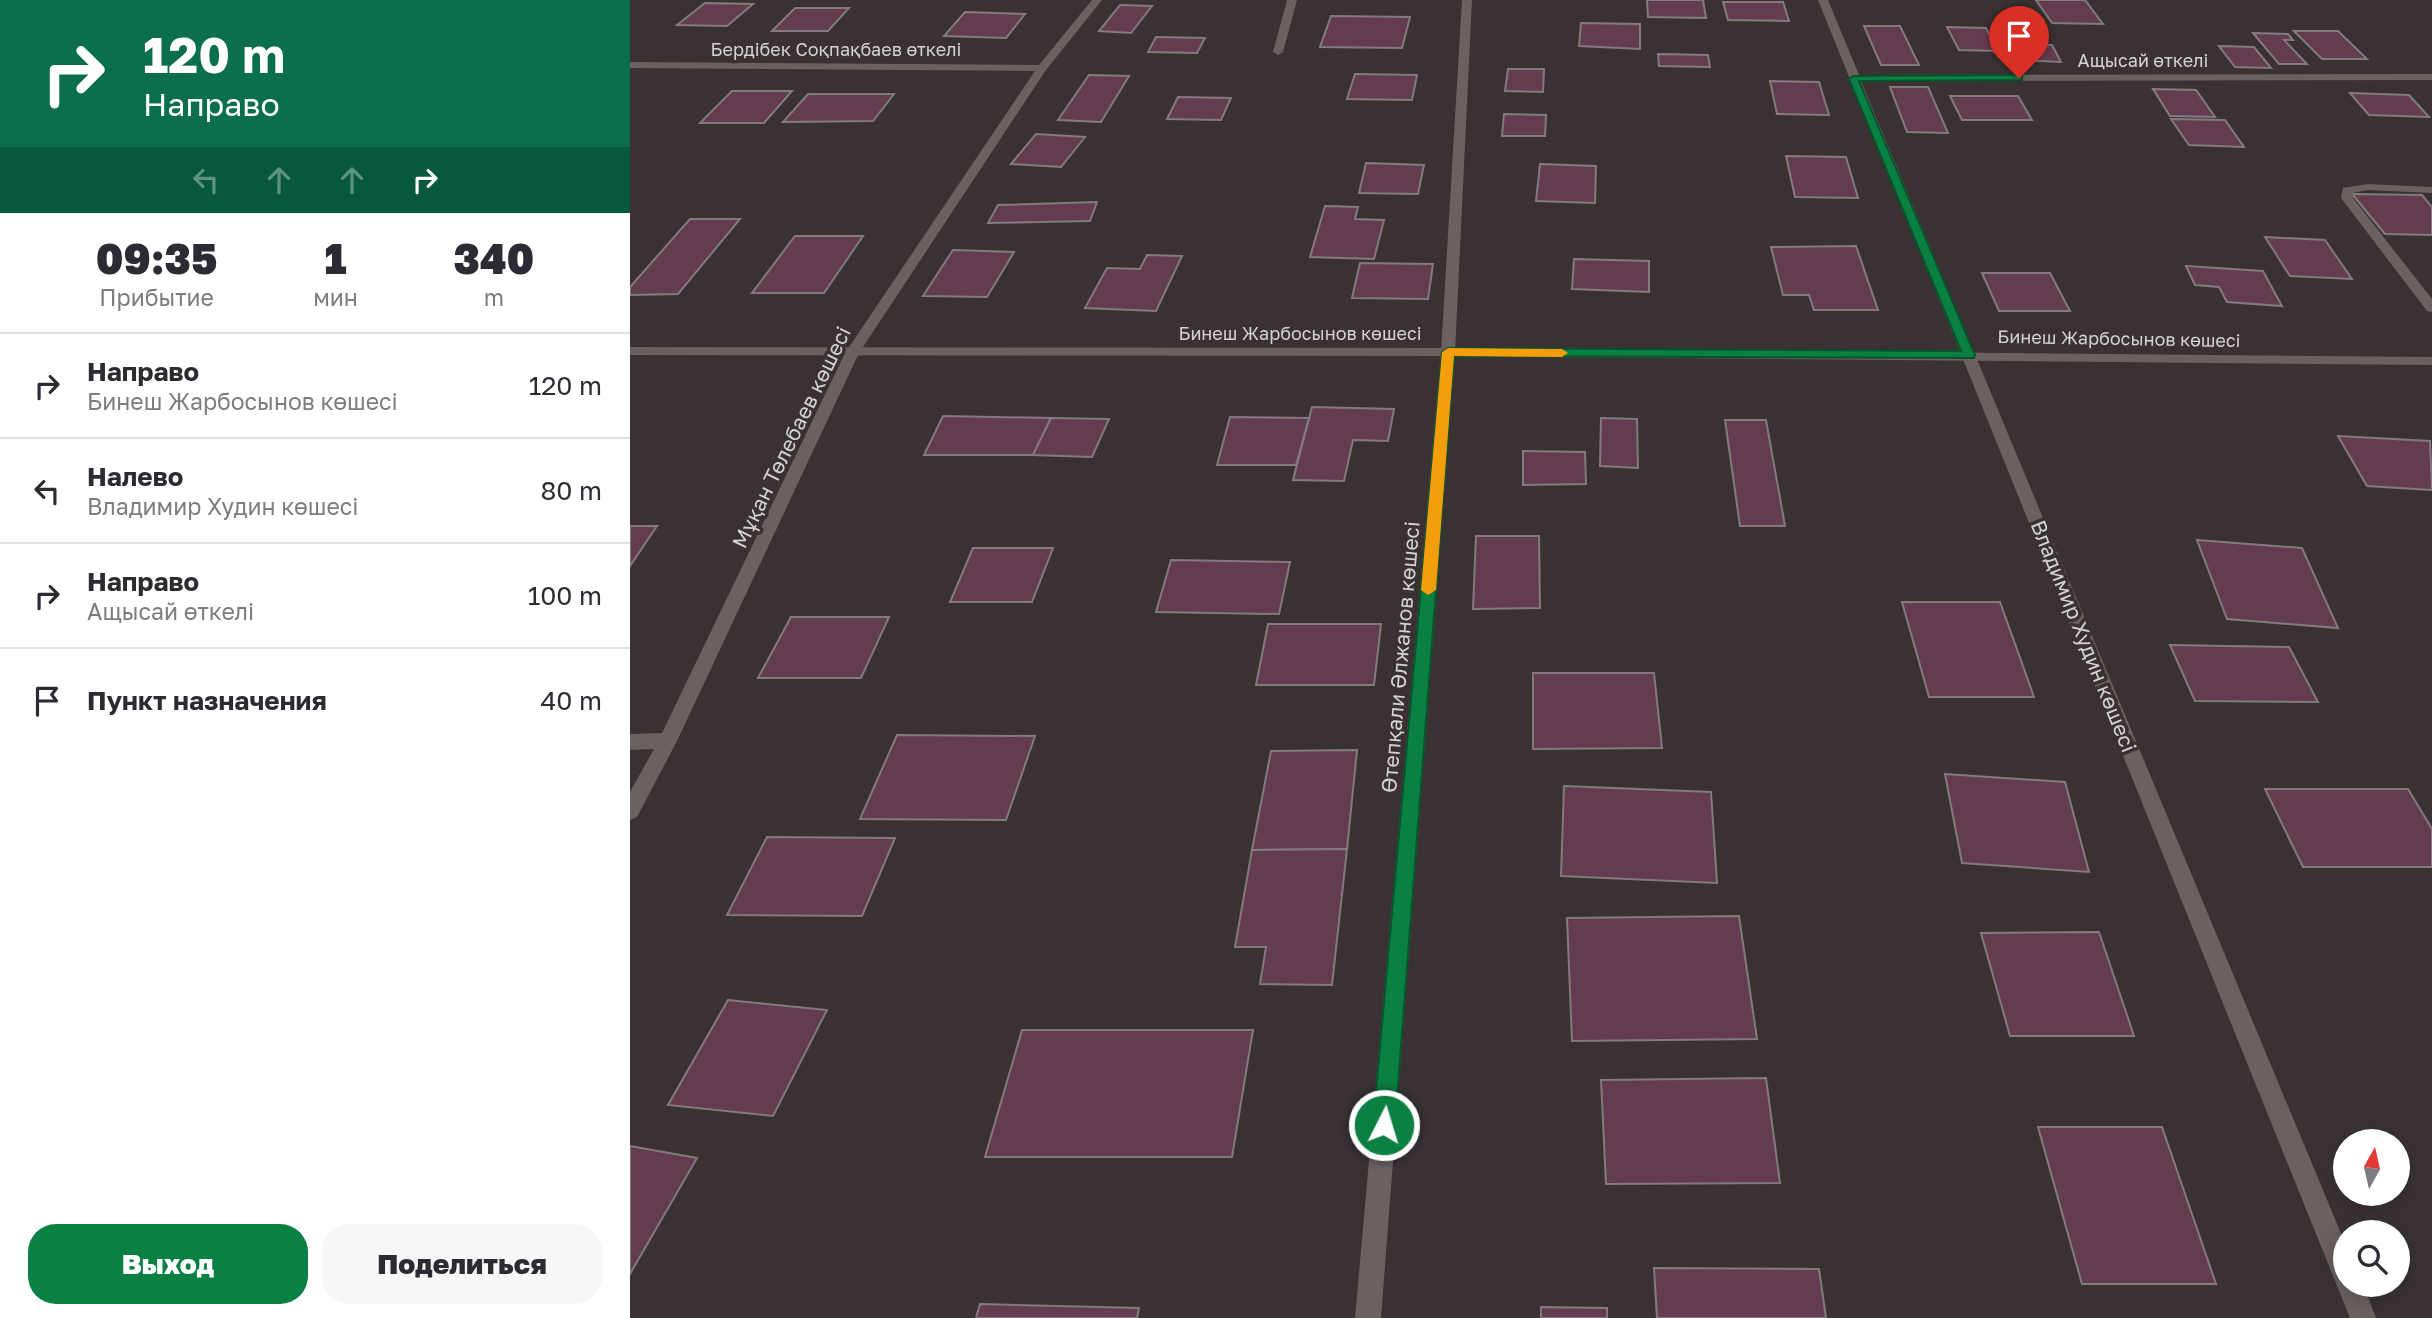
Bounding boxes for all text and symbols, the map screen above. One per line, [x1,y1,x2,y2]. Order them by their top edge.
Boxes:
pin [1989,6,2049,78]
icon: arrive [2000,17,2038,55]
text: 120 m [143,25,285,84]
icon: right [28,28,119,119]
street label: Бердібек Соқпақбаев өткелі [711,38,961,60]
street label: Ащысай өткелі [2078,49,2208,71]
text: Направо [143,85,280,123]
icon: left [187,161,225,199]
icon: ahead [260,161,298,199]
icon: ahead [333,161,371,199]
icon: right [406,161,444,199]
text: 09:35 [96,233,217,283]
text: 1 [324,233,347,283]
text: 340 [453,233,534,283]
text: Прибытие [99,283,214,311]
text: мин [313,283,358,311]
text: m [484,283,504,311]
street label: Мұқан Төлебаев көшесі [726,322,856,552]
street label: Бинеш Жарбосынов көшесі [1178,322,1422,344]
street label: Бинеш Жарбосынов көшесі [1997,325,2241,351]
text: Направо [87,356,199,387]
icon: right [28,367,66,405]
text: 120 m [529,370,602,401]
text: Бинеш Жарбосынов көшесі [87,387,398,415]
text: Налево [87,461,183,492]
icon: left [28,472,66,510]
text: 80 m [541,475,602,506]
text: Владимир Худин көшесі [87,492,358,520]
street label: Владимир Худин көшесі [2026,516,2142,756]
street label: Өтепқали Әлжанов көшесі [1375,520,1425,794]
text: Направо [87,566,199,597]
icon: right [28,577,66,615]
text: 100 m [528,580,602,611]
text: Ащысай өткелі [87,597,254,625]
icon: arrive [28,682,66,720]
text: Пункт назначения [87,685,327,716]
text: 40 m [541,685,602,716]
position arrow [1347,1088,1421,1162]
north arrow [2333,1129,2410,1206]
map controls [2333,1129,2410,1297]
button: search [2333,1220,2410,1297]
button: Выход [28,1224,308,1304]
button: Поделиться [322,1224,602,1304]

